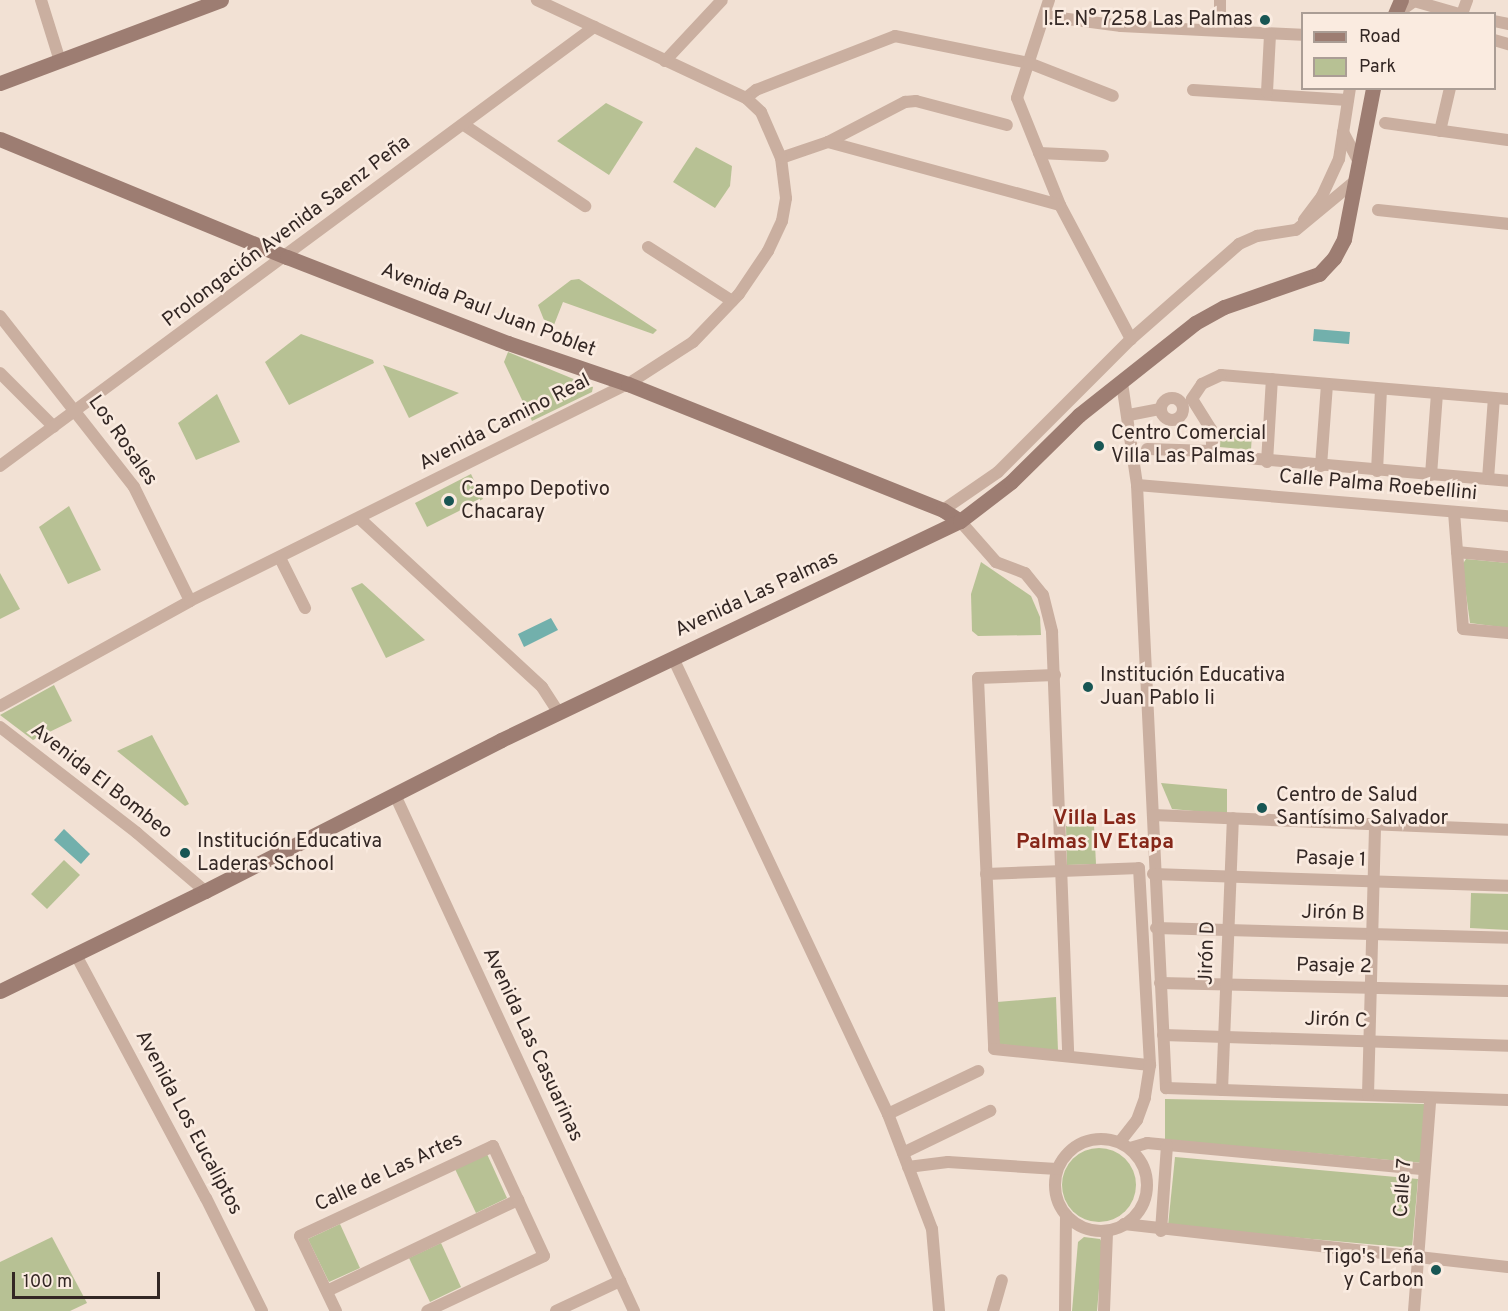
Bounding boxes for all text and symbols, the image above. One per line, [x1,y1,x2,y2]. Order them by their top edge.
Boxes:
place label: I.E. N° 7258 Las Palmas [1042,8,1253,32]
legend [1301,12,1496,90]
marker: I.E. N° 7258 Las Palmas [1258,13,1272,27]
text: Road [1359,26,1401,49]
text: Park [1359,56,1396,79]
street label: Prolongación Avenida Saenz Peña [158,131,416,333]
street label: Avenida Paul Juan Poblet [377,259,599,363]
street label: Avenida Camino Real [415,369,595,477]
street label: Los Rosales [82,391,162,491]
place label: Centro Comercial Villa Las Palmas [1111,422,1266,469]
marker: Centro Comercial Villa Las Palmas [1092,439,1106,453]
street label: Calle Palma Roebellini [1278,465,1478,507]
place label: Campo Depotivo Chacaray [461,478,610,525]
marker: Campo Depotivo Chacaray [442,494,456,508]
street label: Avenida Las Palmas [672,547,842,643]
place label: Institución Educativa Juan Pablo Ii [1100,664,1285,711]
marker: Institución Educativa Juan Pablo Ii [1081,680,1095,694]
street label: Avenida El Bombeo [25,719,177,845]
place label: Centro de Salud Santísimo Salvador [1276,784,1448,831]
marker: Centro de Salud Santísimo Salvador [1253,799,1271,817]
district label: Villa Las Palmas IV Etapa [1016,806,1174,856]
place label: Institución Educativa Laderas School [197,830,382,877]
marker: Institución Educativa Laderas School [178,846,192,860]
street label: Pasaje 1 [1295,847,1367,873]
street label: Jirón B [1301,901,1365,927]
street label: Jirón D [1195,921,1221,985]
street label: Avenida Las Casuarinas [477,944,587,1146]
street label: Pasaje 2 [1296,954,1372,980]
street label: Jirón C [1304,1008,1368,1034]
street label: Avenida Los Eucaliptos [129,1027,247,1219]
street label: Calle de Las Artes [311,1128,467,1218]
street label: Calle 7 [1390,1157,1418,1219]
place label: Tigo's Leña y Carbon [1323,1246,1424,1293]
scale bar [15,1260,164,1298]
marker: Tigo's Leña y Carbon [1429,1263,1443,1277]
text: 100 m [23,1271,72,1294]

